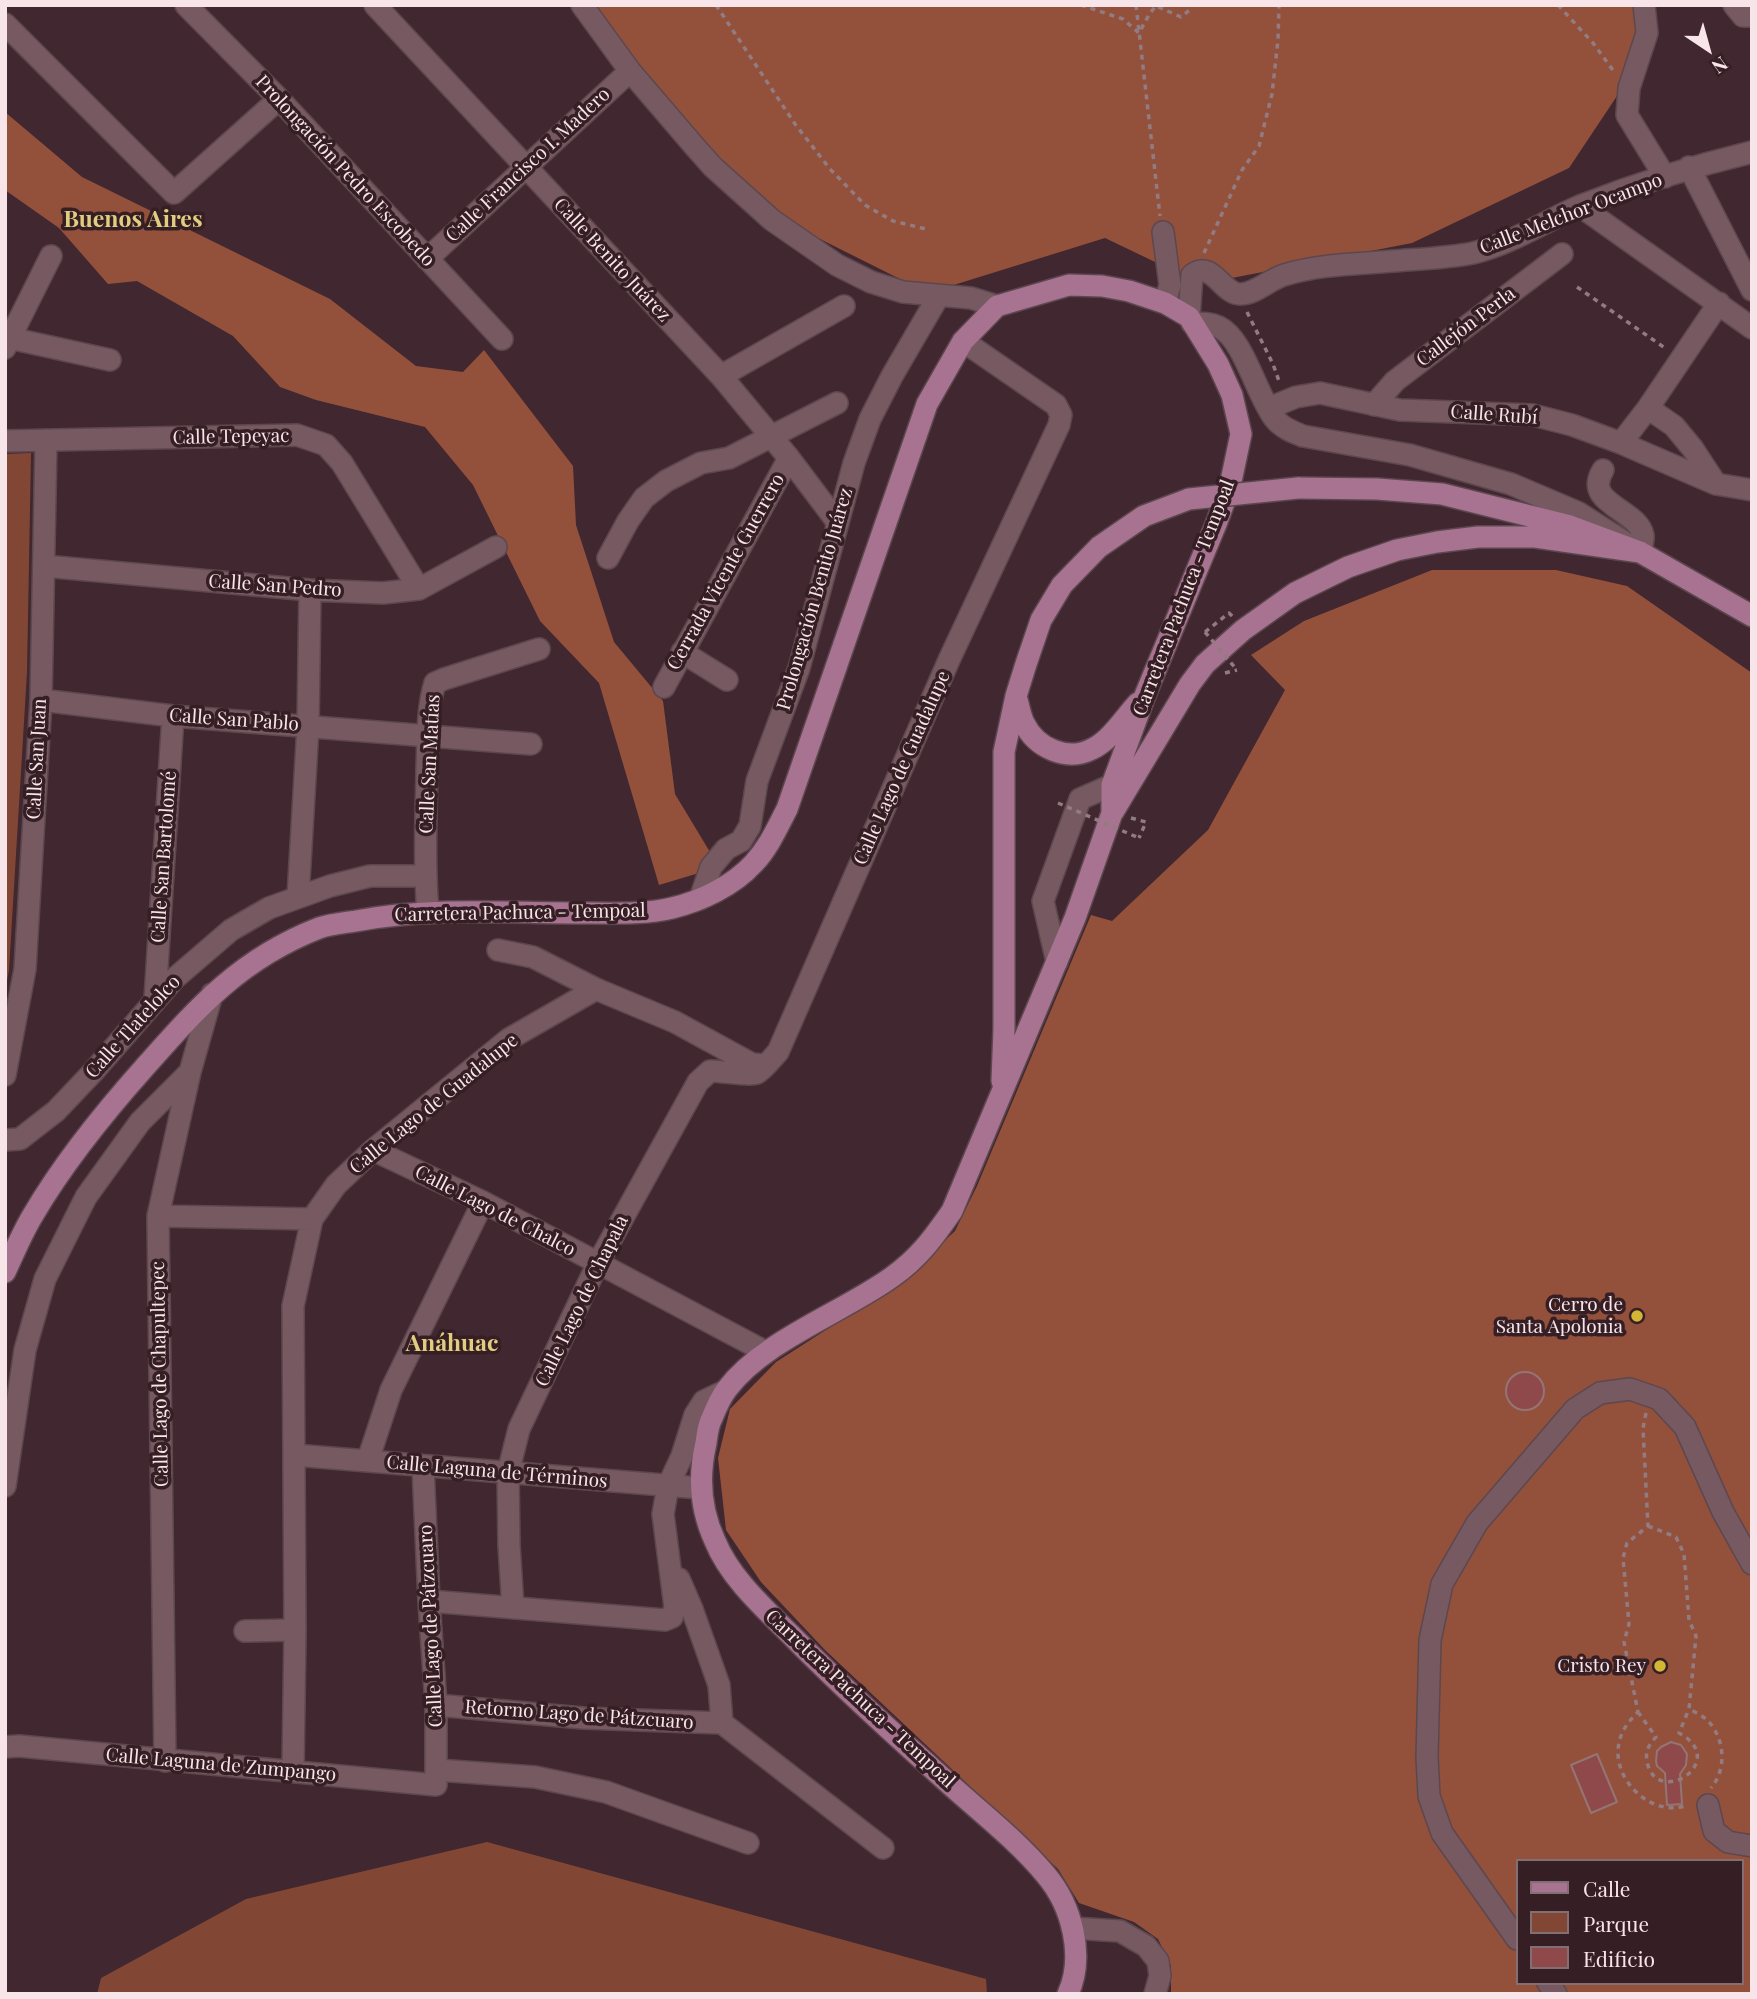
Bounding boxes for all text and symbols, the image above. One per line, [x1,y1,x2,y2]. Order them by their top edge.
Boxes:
north arrow [1673,14,1743,84]
text: N [1707,51,1734,81]
street label: Prolongación Pedro Escobedo [250,71,440,271]
street label: Calle Francisco I. Madero [441,83,615,247]
street label: Calle Melchor Ocampo [1476,169,1666,259]
street label: Calle Benito Juárez [549,193,675,327]
district label: Buenos Aires [63,206,203,234]
street label: Callejón Perla [1412,282,1520,372]
street label: Calle Rubí [1450,401,1538,429]
street label: Calle Tepeyac [172,425,290,449]
street label: Cerrada Vicente Guerrero [662,470,790,674]
street label: Carretera Pachuca - Tempoal [1128,477,1240,719]
street label: Prolongación Benito Juárez [772,485,858,713]
street label: Calle San Pedro [208,570,342,602]
street label: Calle Lago de Guadalupe [849,667,955,869]
street label: Calle San Matías [415,694,445,834]
street label: Calle San Juan [22,698,52,820]
street label: Calle San Pablo [168,704,300,736]
street label: Calle San Bartolomé [147,770,181,944]
street label: Carretera Pachuca - Tempoal [394,899,646,927]
street label: Calle Tlatelolco [81,971,185,1083]
street label: Calle Lago de Guadalupe [345,1029,523,1179]
street label: Calle Lago de Chalco [411,1161,579,1261]
street label: Calle Lago de Chapala [531,1212,633,1390]
street label: Calle Lago de Chapultepec [147,1261,173,1487]
place label: Cerro de Santa Apolonia [1496,1294,1623,1338]
marker: Cerro de Santa Apolonia [1629,1308,1645,1324]
district label: Anáhuac [406,1330,498,1358]
street label: Calle Laguna de Términos [385,1451,609,1493]
street label: Calle Lago de Pátzcuaro [414,1524,448,1728]
street label: Carretera Pachuca - Tempoal [760,1605,960,1793]
place label: Cristo Rey [1557,1655,1646,1677]
marker: Cristo Rey [1652,1658,1668,1674]
street label: Retorno Lago de Pátzcuaro [464,1696,694,1734]
street label: Calle Laguna de Zumpango [105,1744,337,1786]
legend [1516,1859,1743,1985]
text: Calle [1583,1874,1630,1902]
text: Parque [1583,1909,1649,1937]
text: Edificio [1583,1944,1655,1972]

